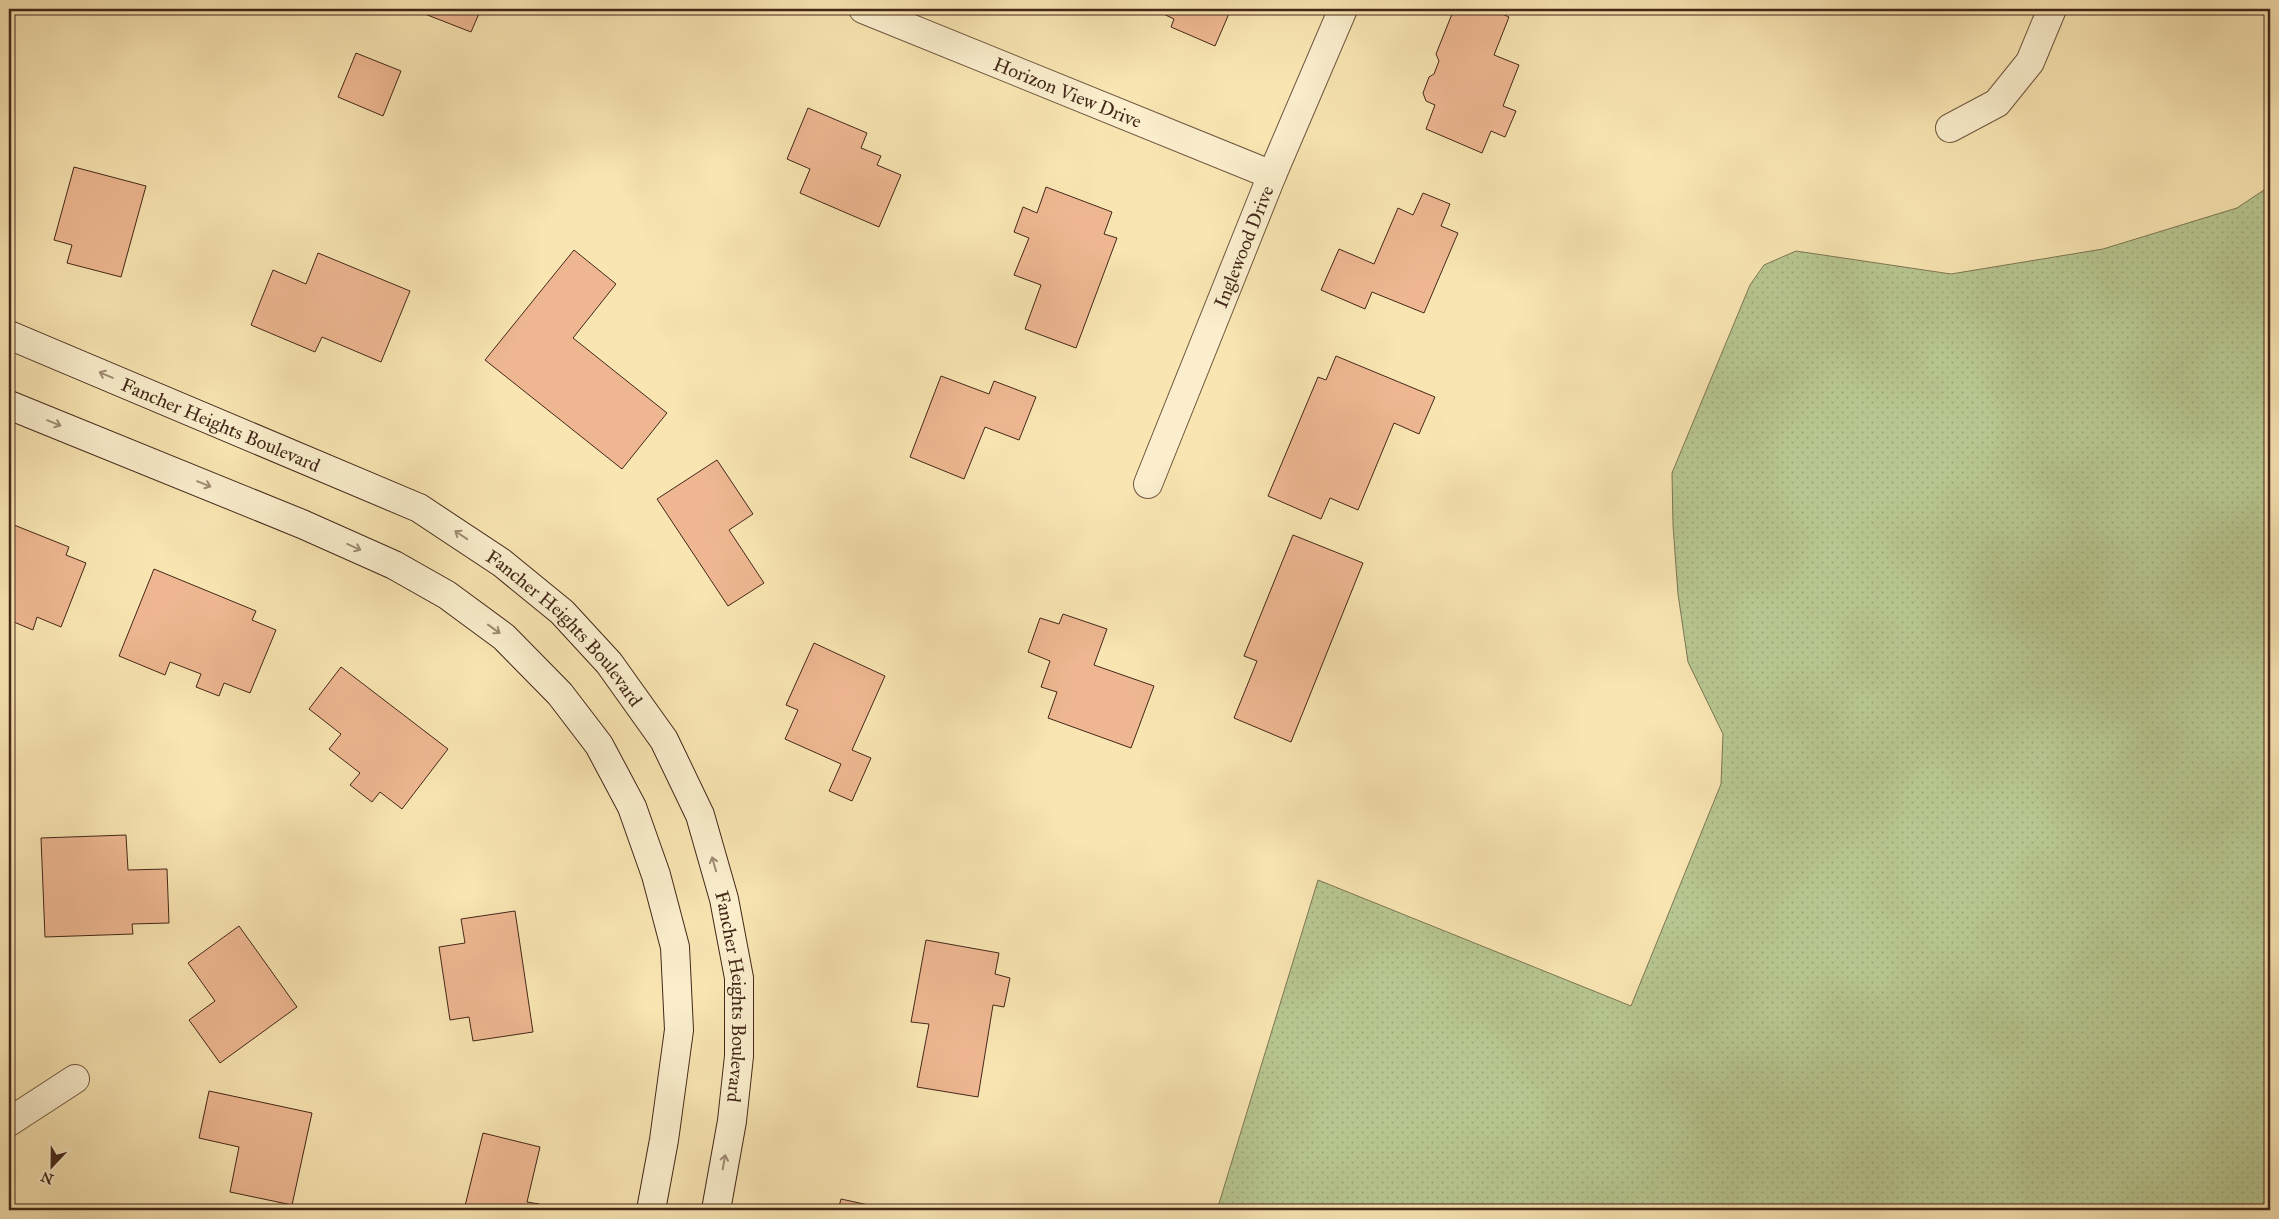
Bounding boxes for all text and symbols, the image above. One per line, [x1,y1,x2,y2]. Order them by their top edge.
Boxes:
street label: Horizon View Drive [990,52,1145,132]
street label: Inglewood Drive [1209,182,1278,311]
one-way arrow [99,370,114,380]
street label: Fancher Heights Boulevard [118,372,324,477]
one-way arrow [46,419,61,428]
one-way arrow [197,481,212,490]
one-way arrow [454,530,468,540]
one-way arrow [346,543,361,553]
street label: Fancher Heights Boulevard [482,544,648,711]
one-way arrow [487,624,500,635]
one-way arrow [708,856,718,872]
street label: Fancher Heights Boulevard [711,888,751,1104]
north arrow [28,1142,78,1192]
one-way arrow [720,1155,730,1171]
text: N [39,1167,56,1188]

